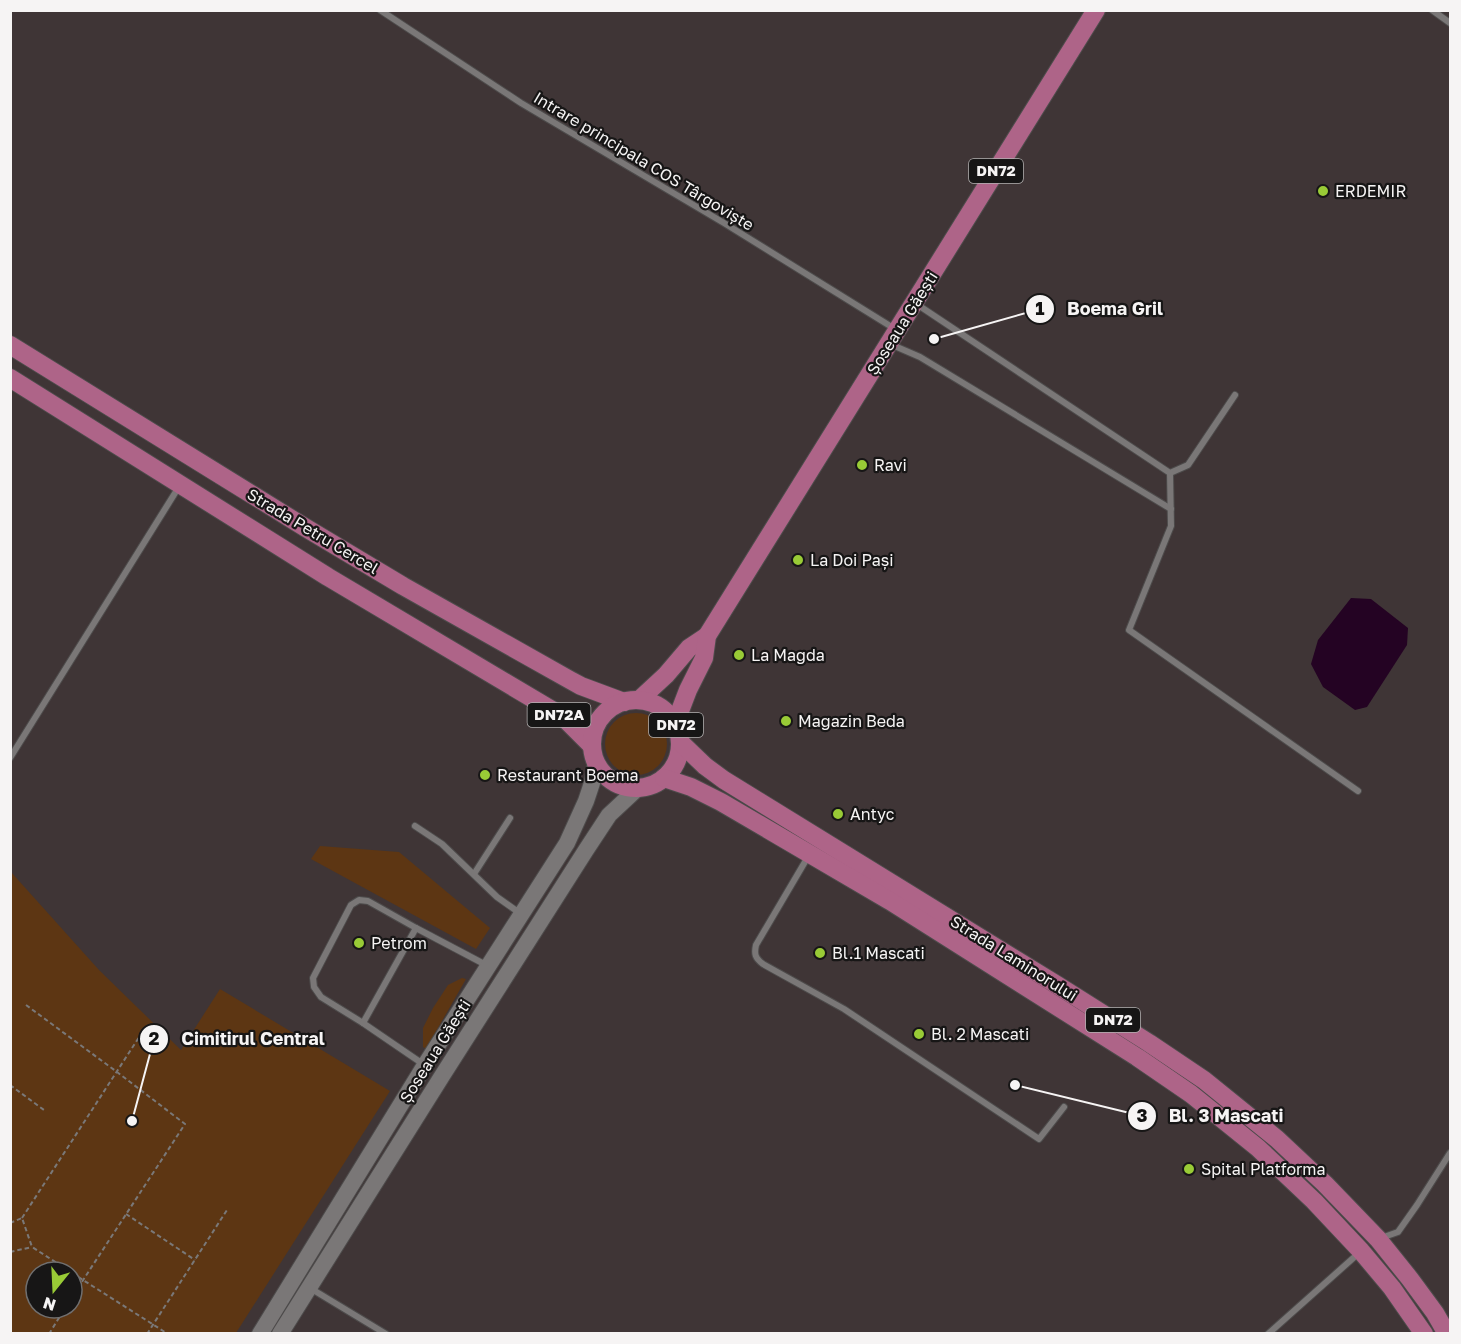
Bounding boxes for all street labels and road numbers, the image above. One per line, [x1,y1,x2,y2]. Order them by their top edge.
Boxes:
street label: Intrare principala COS Târgoviște [530,87,758,235]
road number: DN72 [969,159,1023,183]
street label: Șoseaua Găești [862,268,942,378]
street label: Strada Petru Cercel [244,484,382,578]
road number: DN72A [528,703,590,727]
road number: DN72 [649,713,703,737]
street label: Strada Laminorului [947,911,1081,1005]
street label: Șoseaua Găești [395,996,475,1106]
road number: DN72 [1086,1008,1140,1032]

